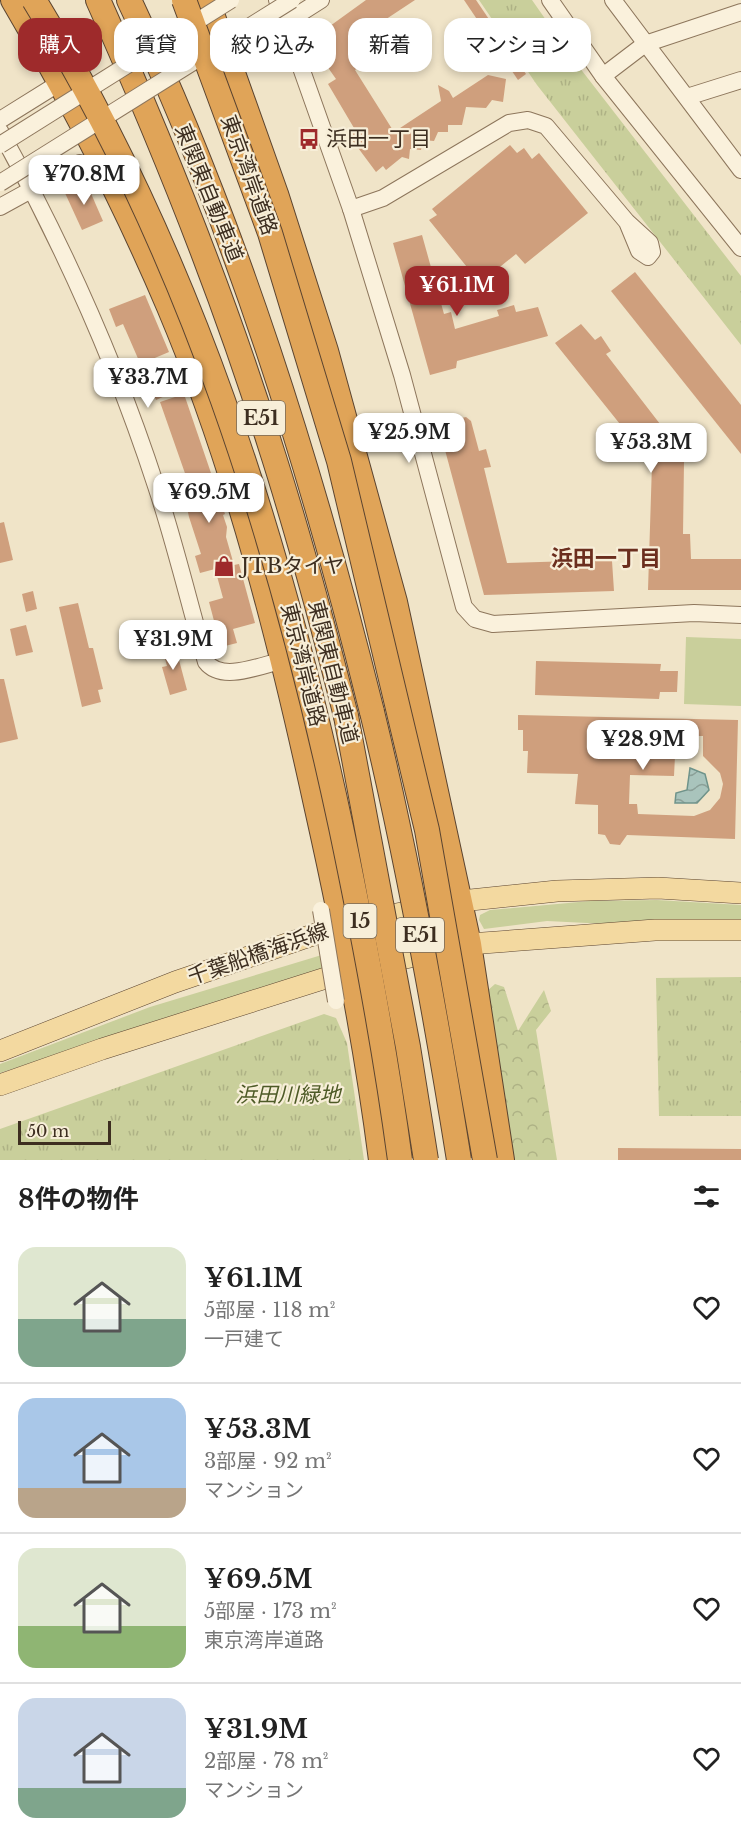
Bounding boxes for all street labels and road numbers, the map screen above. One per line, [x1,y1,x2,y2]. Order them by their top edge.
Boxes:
street label: 東京湾岸道路 [215,111,283,239]
street label: 東関東自動車道 [169,120,249,266]
road number: E51 [237,401,285,435]
street label: 東関東自動車道 [303,598,363,746]
street label: 東京湾岸道路 [275,601,331,729]
road number: 15 [344,904,376,938]
street label: 千葉船橋海浜線 [184,918,332,990]
road number: E51 [396,918,444,952]

